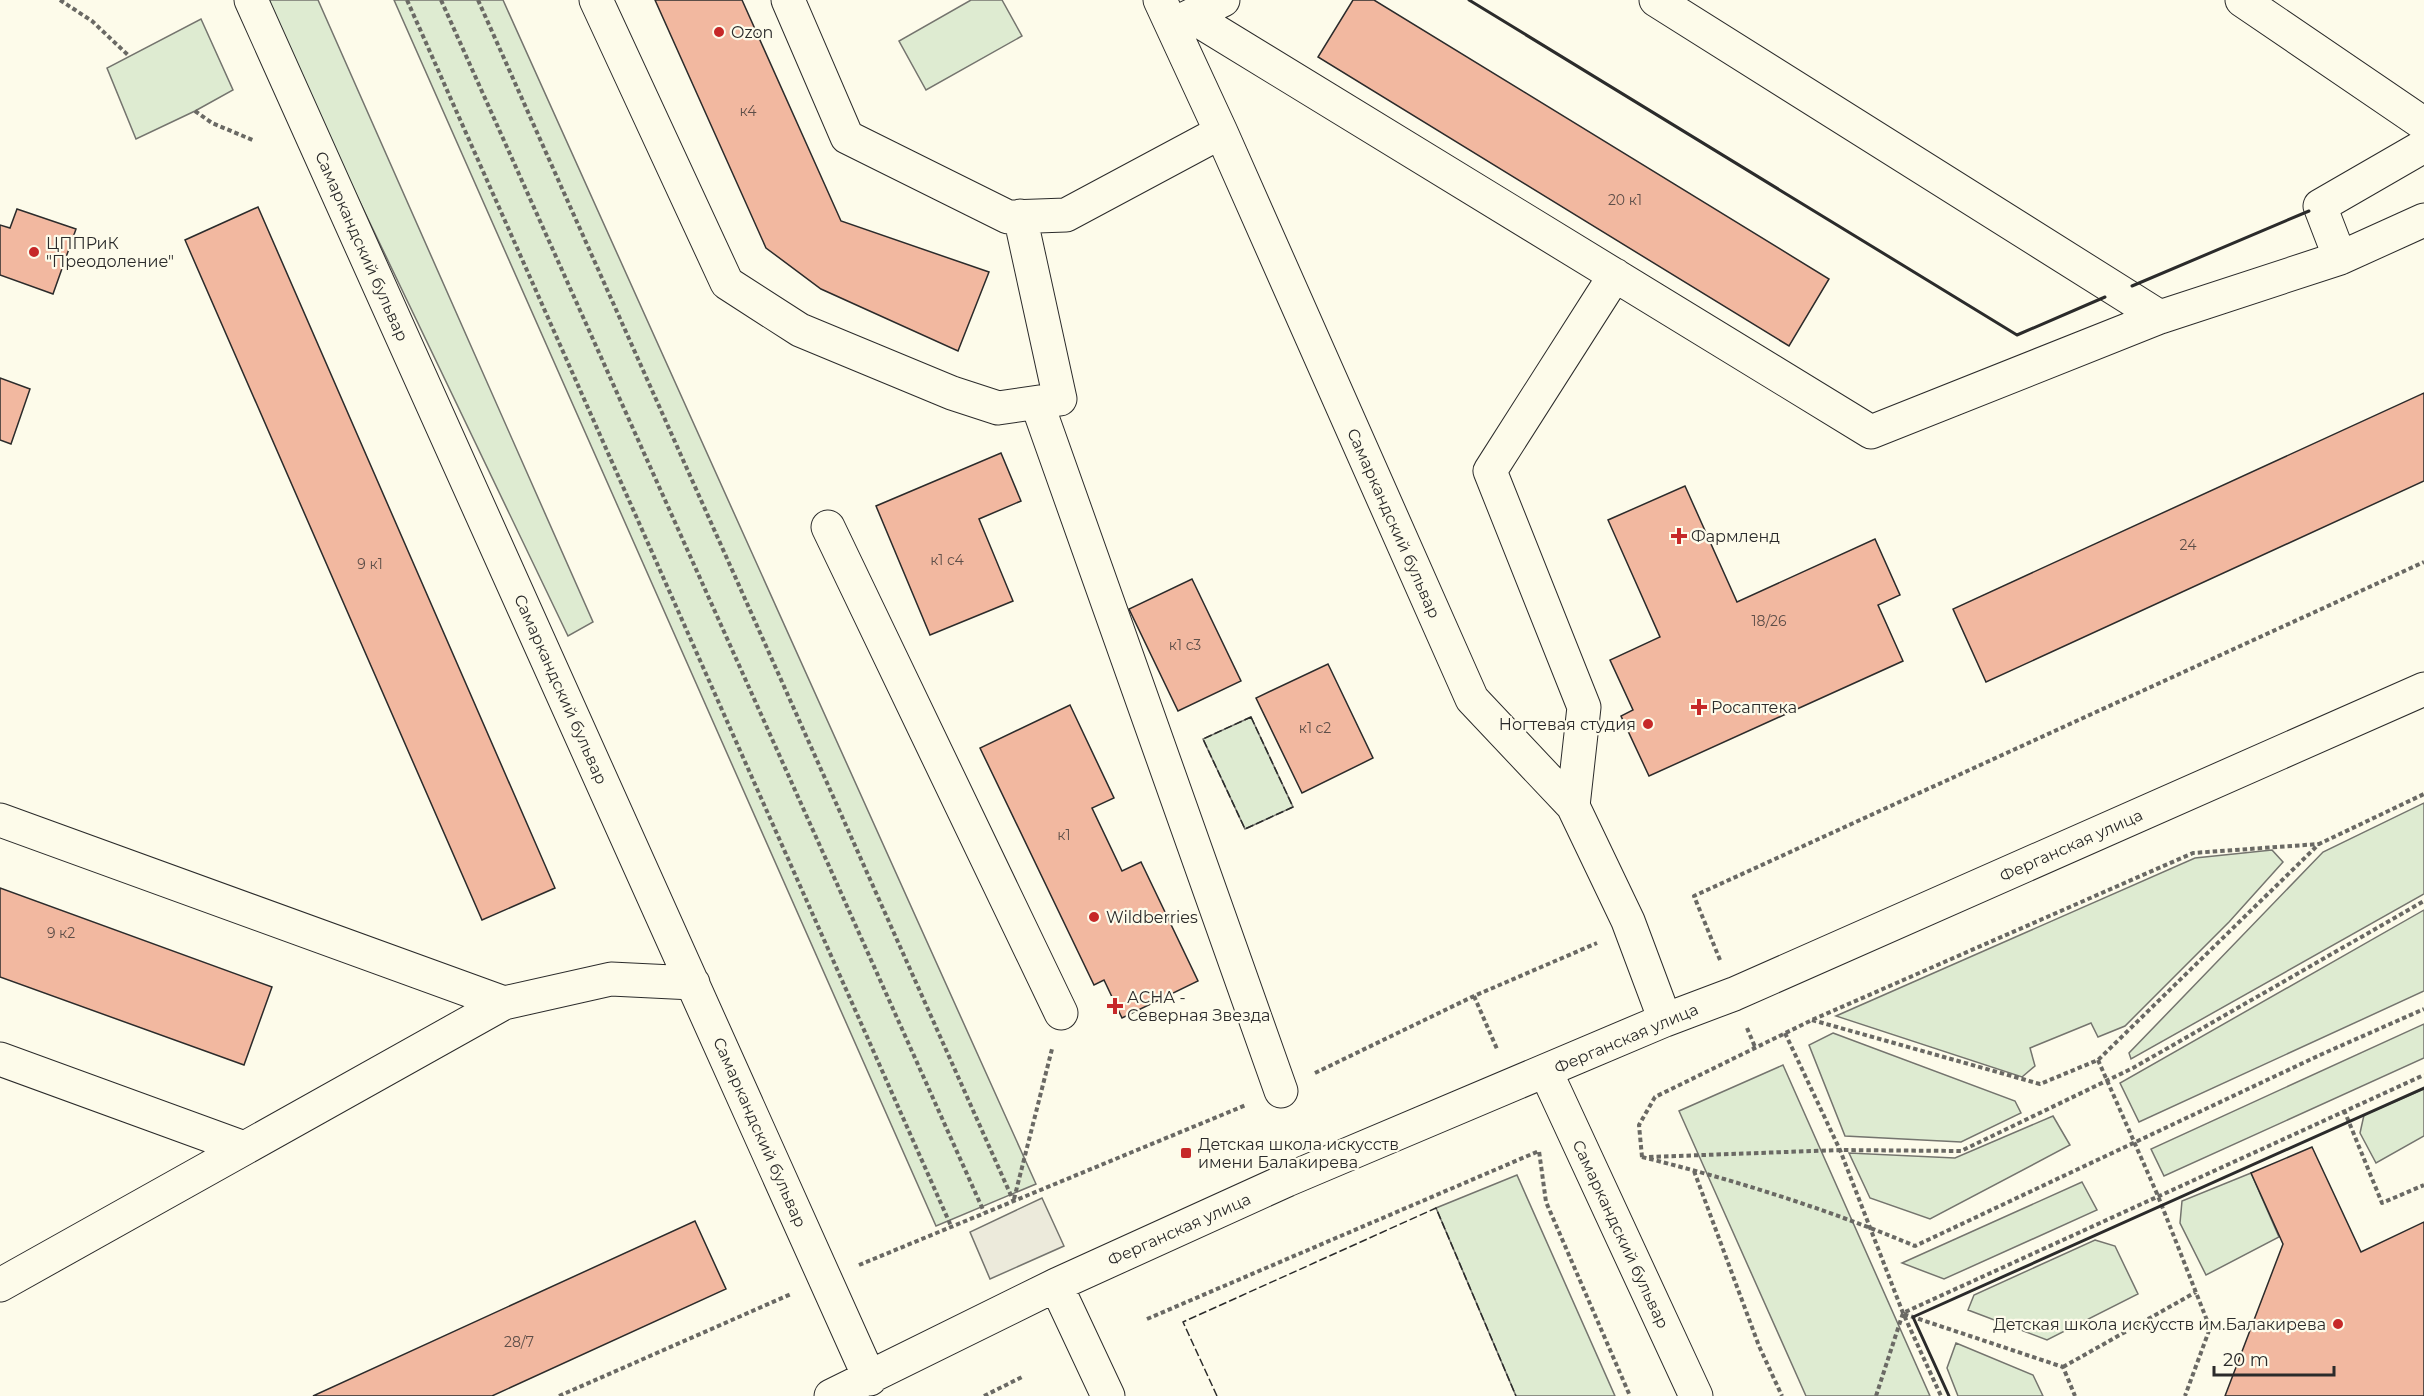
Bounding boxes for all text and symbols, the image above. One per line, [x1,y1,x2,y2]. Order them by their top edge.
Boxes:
place label: Ozon [731,23,773,42]
marker: Ozon [712,25,726,39]
house number: к4 [740,102,757,120]
street label: Самаркандский бульвар [311,148,412,344]
house number: 20 к1 [1608,191,1642,209]
place label: ЦППРиК "Преодоление" [46,234,174,271]
marker: ЦППРиК "Преодоление" [27,245,41,259]
street label: Самаркандский бульвар [1343,425,1444,621]
place label: Фармленд [1691,527,1780,546]
marker: Фармленд [1672,529,1686,543]
house number: 24 [2180,536,2197,554]
house number: к1 с4 [930,551,965,569]
house number: 9 к1 [357,555,383,573]
street label: Самаркандский бульвар [510,591,611,787]
house number: 18/26 [1751,612,1787,630]
house number: к1 с3 [1169,636,1201,654]
place label: Росаптека [1711,698,1797,717]
marker: Росаптека [1692,700,1706,714]
place label: Ногтевая студия [1499,715,1636,734]
marker: Ногтевая студия [1641,717,1655,731]
house number: к1 с2 [1299,719,1331,737]
street label: Ферганская улица [1997,805,2146,886]
house number: к1 [1057,826,1071,844]
place label: Wildberries [1106,908,1198,927]
marker: Wildberries [1087,910,1101,924]
house number: 9 к2 [47,924,75,942]
place label: АСНА - Северная Звезда [1127,988,1270,1025]
marker: АСНА - Северная Звезда [1108,999,1122,1013]
street label: Ферганская улица [1551,1000,1701,1077]
street label: Самаркандский бульвар [709,1034,810,1230]
place label: Детская школа искусств имени Балакирева [1198,1135,1399,1172]
street label: Самаркандский бульвар [1568,1137,1673,1332]
marker: Детская школа искусств имени Балакирева [1179,1146,1193,1160]
street label: Ферганская улица [1105,1189,1254,1270]
place label: Детская школа искусств им.Балакирева [1993,1315,2326,1334]
marker: Детская школа искусств им.Балакирева [2331,1317,2345,1331]
house number: 28/7 [504,1333,534,1351]
scale bar [2214,1339,2334,1377]
text: 20 m [2223,1349,2269,1371]

